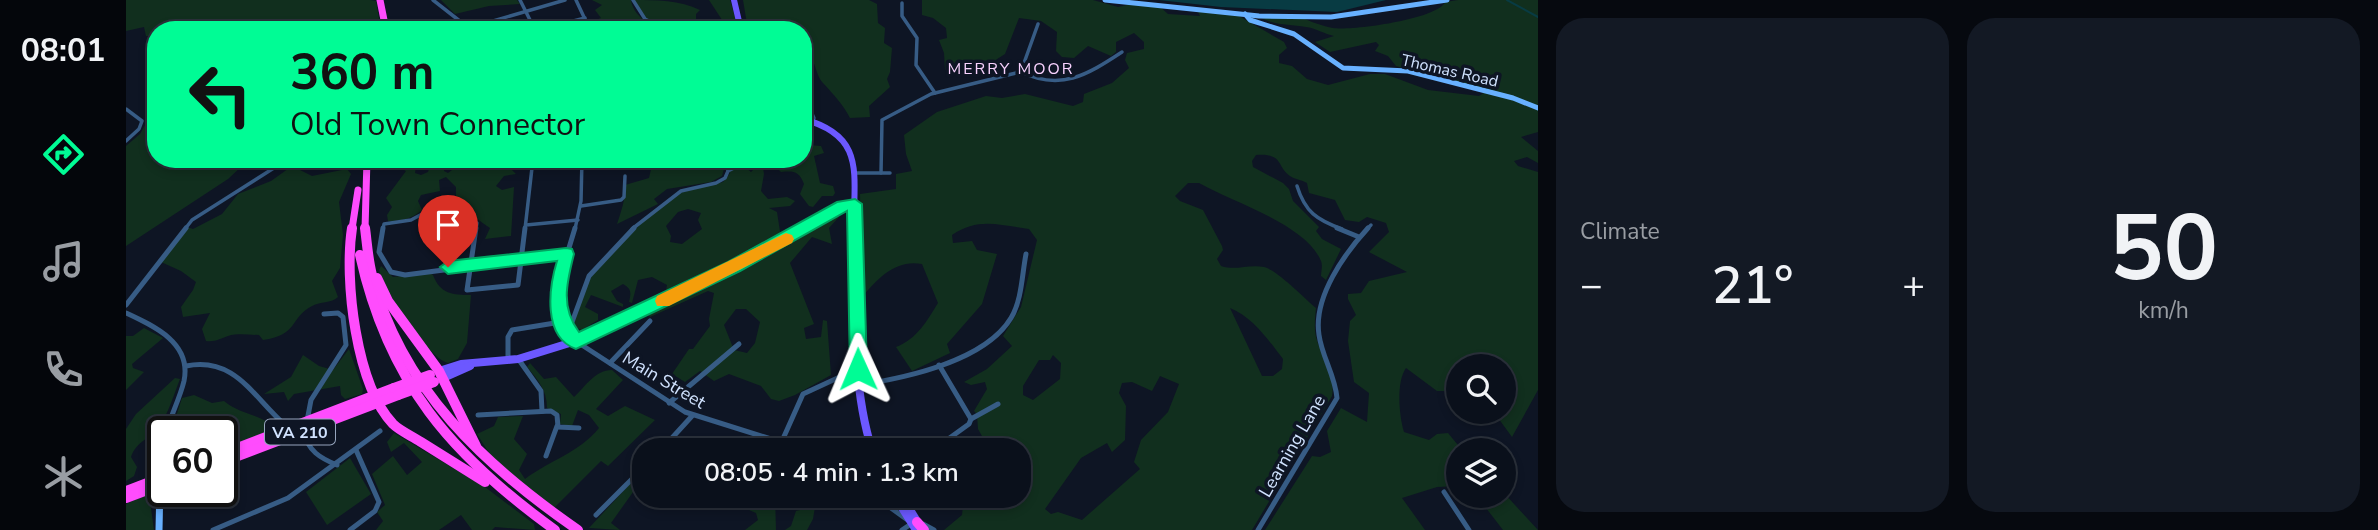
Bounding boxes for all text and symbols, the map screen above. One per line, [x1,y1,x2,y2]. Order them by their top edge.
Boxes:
text: 08:01 [21,29,105,72]
text: 360 m [290,39,434,106]
icon: left [175,49,266,140]
street label: Thomas Road [1399,49,1500,93]
district label: MERRY MOOR [948,58,1074,80]
text: Old Town Connector [290,103,585,146]
icon: directions [39,130,88,179]
text: 50 [2109,187,2218,311]
pin [418,195,478,267]
icon: arrive [429,206,467,244]
text: Climate [1580,216,1660,247]
icon: music [39,237,88,286]
text: 21° [1712,250,1793,321]
text: − [1580,260,1603,311]
text: + [1902,260,1925,311]
text: km/h [2138,295,2189,326]
position arrow [821,332,895,406]
icon: phone [39,345,88,394]
street label: Main Street [618,346,711,415]
map controls [1446,354,1516,508]
button: search [1446,354,1516,424]
street label: Learning Lane [1253,391,1331,501]
speed limit sign: 60 [147,416,238,507]
road number: VA 210 [265,420,335,444]
button: layers [1446,438,1516,508]
icon: climate [39,452,88,501]
text: 08:05 · 4 min · 1.3 km [704,455,959,490]

